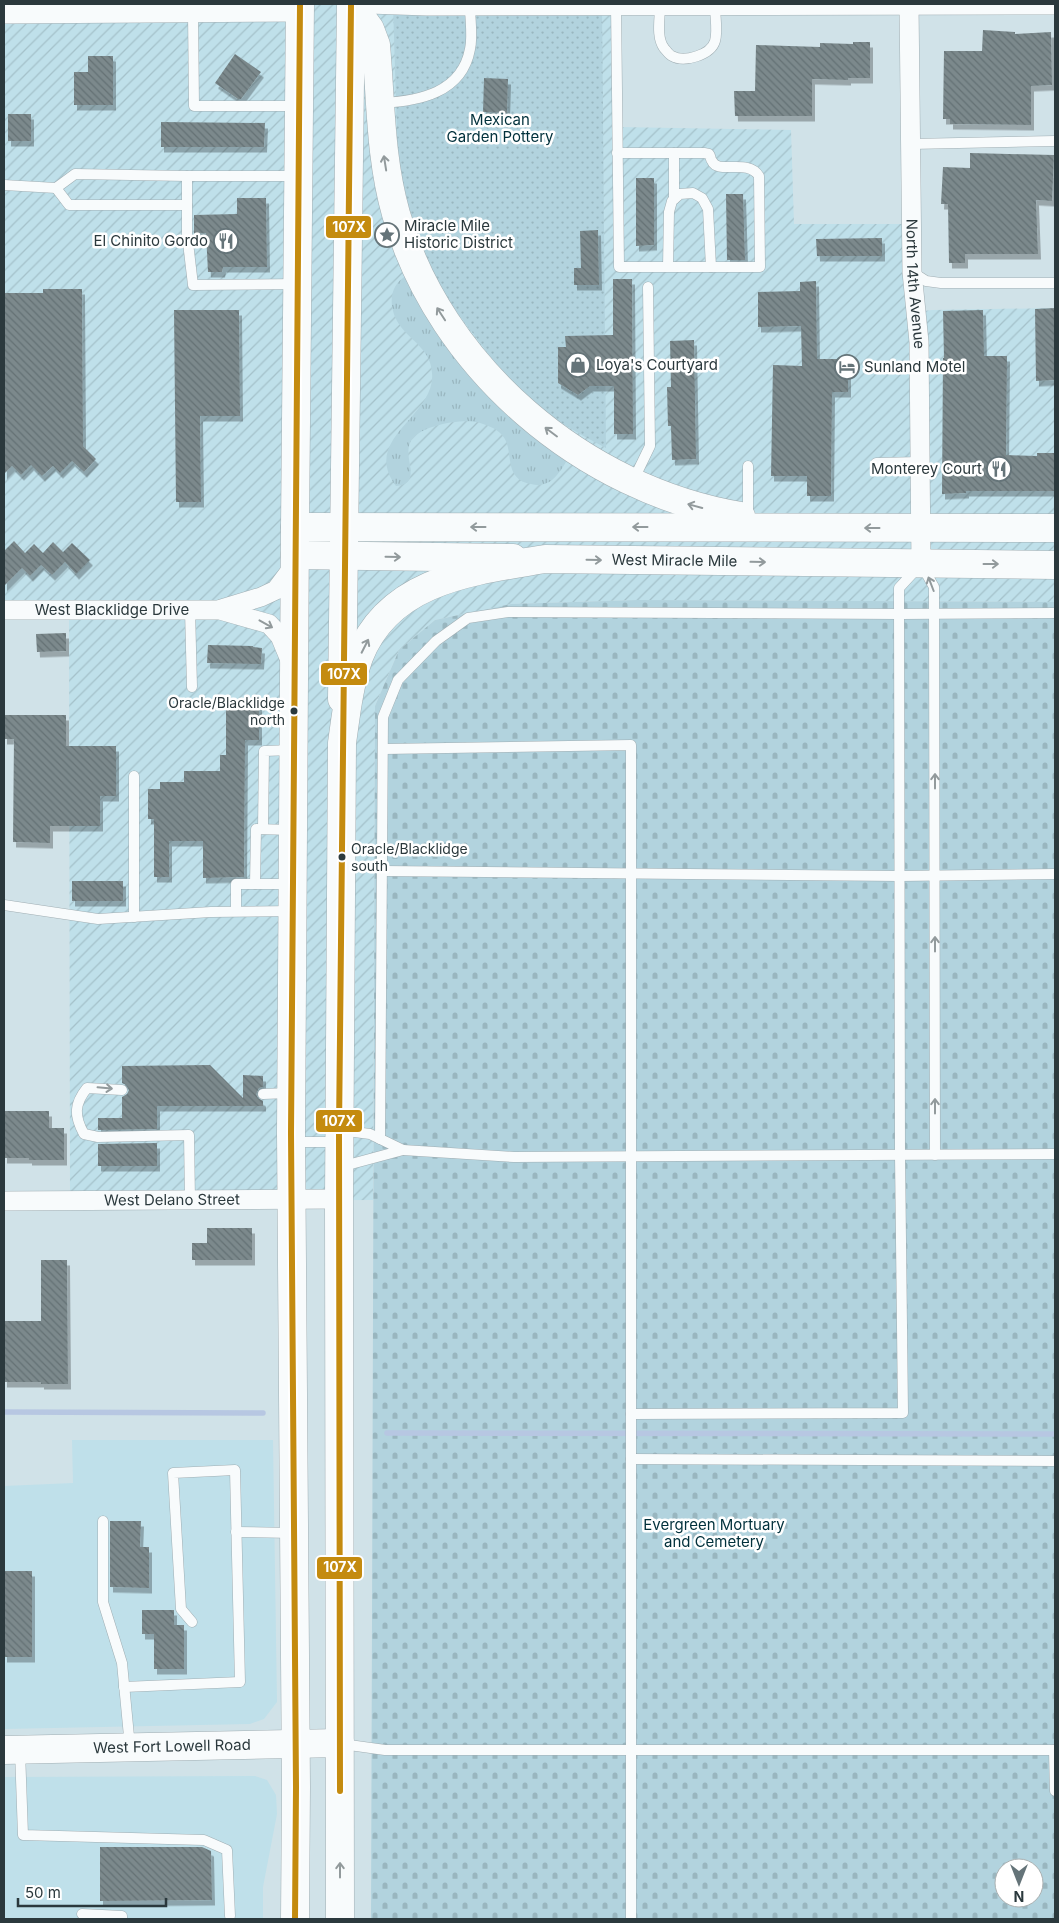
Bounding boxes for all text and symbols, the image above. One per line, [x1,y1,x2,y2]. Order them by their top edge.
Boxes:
park label: Mexican Garden Pottery [447,110,554,146]
one-way arrow [380,155,390,171]
line badge: 107X [325,215,372,239]
place label: Miracle Mile Historic District [404,216,513,252]
text: 107X [332,218,366,235]
street label: North 14th Avenue [902,218,929,349]
place icon: Miracle Mile Historic District [374,222,400,248]
restaurant icon: El Chinito Gordo [213,228,239,254]
place label: El Chinito Gordo [93,231,208,250]
one-way arrow [436,307,446,321]
shop icon: Loya's Courtyard [565,352,591,378]
hotel icon: Sunland Motel [834,354,860,380]
place label: Loya's Courtyard [596,355,718,374]
place label: Sunland Motel [864,357,965,376]
one-way arrow [545,427,558,438]
restaurant icon: Monterey Court [986,456,1012,482]
place label: Monterey Court [871,459,982,478]
one-way arrow [688,500,704,510]
one-way arrow [470,522,486,532]
one-way arrow [633,522,649,532]
one-way arrow [864,523,880,533]
street label: West Miracle Mile [611,550,738,570]
one-way arrow [384,552,401,562]
one-way arrow [585,555,601,564]
one-way arrow [750,557,766,567]
one-way arrow [982,559,998,569]
one-way arrow [926,577,935,592]
street label: West Blacklidge Drive [35,600,189,619]
one-way arrow [258,619,273,629]
one-way arrow [360,638,370,653]
line badge: 107X [320,662,368,686]
text: 107X [327,665,361,682]
place label: Oracle/Blacklidge north [168,694,285,728]
marker: Oracle/Blacklidge north [289,706,299,716]
one-way arrow [930,773,939,789]
place label: Oracle/Blacklidge south [351,840,468,874]
marker: Oracle/Blacklidge south [337,852,347,862]
one-way arrow [930,936,940,952]
one-way arrow [97,1084,113,1093]
one-way arrow [930,1098,940,1114]
line badge: 107X [315,1109,363,1133]
text: 107X [322,1112,356,1129]
street label: West Delano Street [104,1190,240,1209]
park label: Evergreen Mortuary and Cemetery [643,1515,785,1551]
line badge: 107X [316,1556,363,1580]
text: 107X [323,1558,357,1575]
street label: West Fort Lowell Road [93,1735,251,1757]
north arrow [994,1858,1044,1908]
one-way arrow [335,1863,345,1879]
scale bar [18,1876,165,1908]
text: 50 m [25,1883,61,1902]
text: N [1014,1888,1024,1905]

